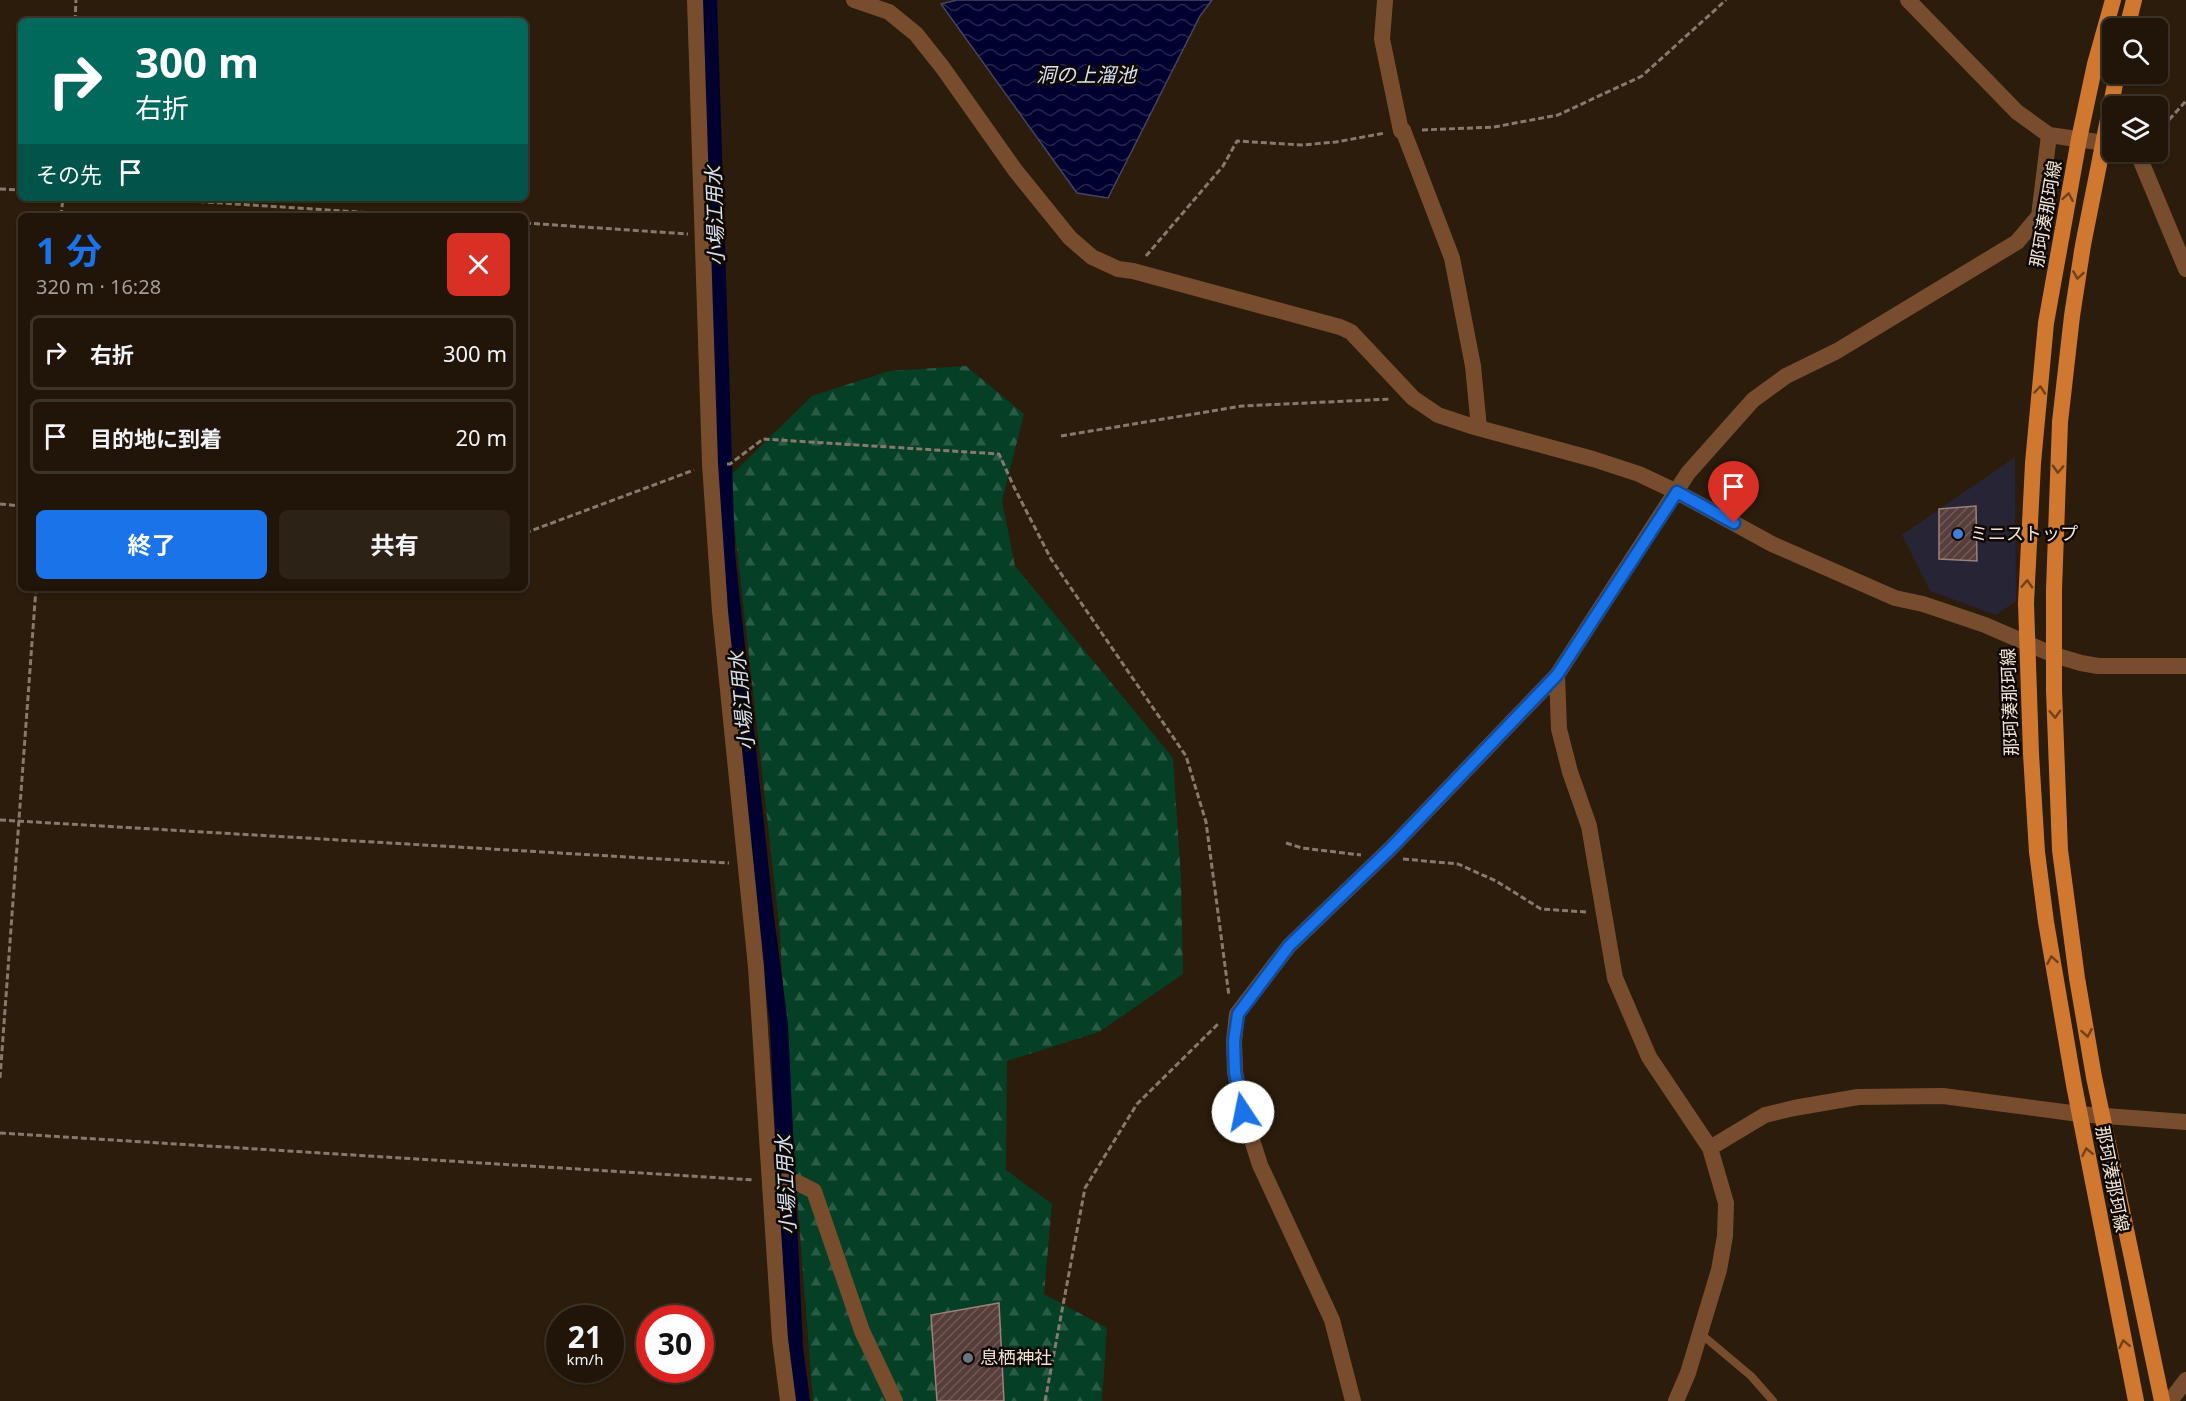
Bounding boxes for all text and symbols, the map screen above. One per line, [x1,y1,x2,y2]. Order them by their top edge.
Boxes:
map controls [2102,18,2168,162]
button: search [2102,18,2168,84]
text: 300 m [135,33,259,90]
icon: right [36,42,114,120]
water label: 洞の上溜池 [1036,61,1138,88]
text: 右折 [135,89,189,126]
button: layers [2102,96,2168,162]
icon: arrive [114,156,147,189]
text: その先 [36,159,102,189]
street label: 那珂湊那珂線 [2024,159,2066,269]
water label: 小場江用水 [699,164,730,266]
one-way arrow [2062,192,2074,202]
text: 1 分 [36,226,102,275]
button: close [447,233,510,296]
one-way arrow [2072,270,2085,280]
text: 320 m · 16:28 [36,273,161,300]
icon: right [39,336,72,369]
text: 300 m [443,338,507,368]
text: 右折 [90,339,134,369]
one-way arrow [2033,385,2046,394]
icon: arrive [39,420,72,453]
text: 20 m [456,422,507,452]
text: 目的地に到着 [90,423,222,453]
pin [1708,461,1759,523]
one-way arrow [2051,465,2064,474]
icon: arrive [1717,470,1750,503]
button: 終了 [36,510,267,579]
button: 共有 [279,510,510,579]
place label: ミニストップ [1970,521,2078,545]
marker: ミニストップ [1951,527,1965,541]
one-way arrow [2020,580,2033,589]
water label: 小場江用水 [723,648,760,752]
street label: 那珂湊那珂線 [1995,648,2023,756]
one-way arrow [2049,709,2062,718]
one-way arrow [2047,956,2059,965]
one-way arrow [2080,1028,2092,1038]
position arrow [1211,1080,1275,1144]
street label: 那珂湊那珂線 [2091,1124,2135,1234]
water label: 小場江用水 [769,1132,802,1236]
one-way arrow [2081,1148,2094,1158]
speed limit sign: 30 [636,1305,714,1383]
text: 21 [568,1316,602,1357]
one-way arrow [2118,1339,2131,1349]
place label: 息栖神社 [980,1345,1052,1369]
text: km/h [567,1349,603,1369]
marker: 息栖神社 [961,1351,975,1365]

